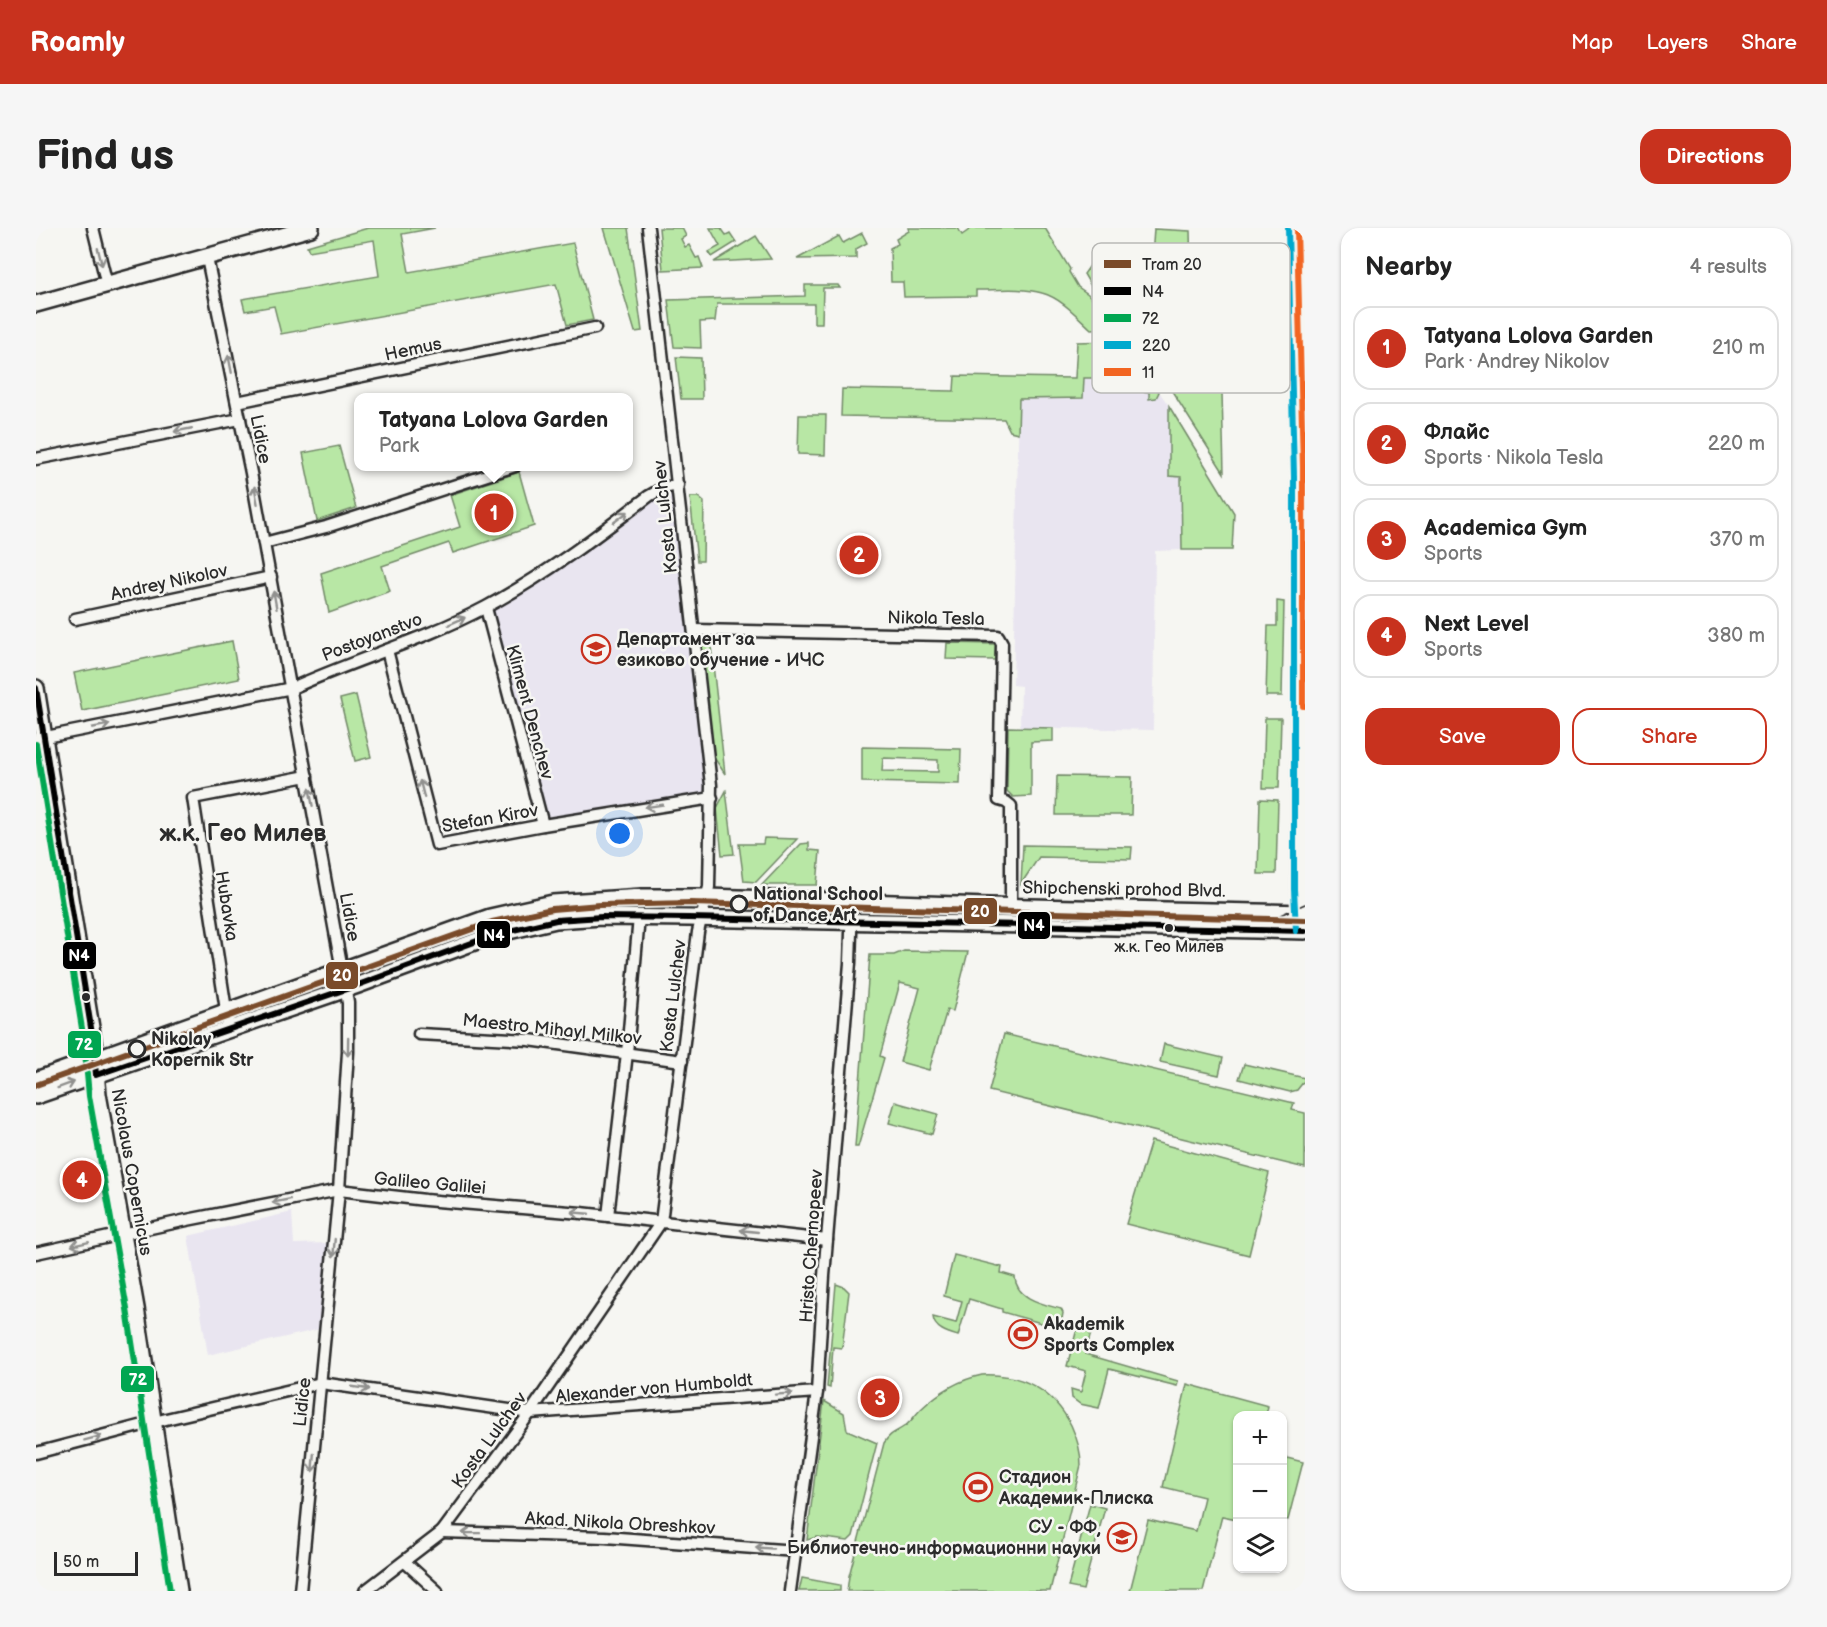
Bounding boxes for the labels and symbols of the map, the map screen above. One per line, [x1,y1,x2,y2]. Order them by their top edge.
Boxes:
legend [1092,243,1290,393]
one-way arrow [94,247,106,266]
text: Tram 20 [1142,256,1202,275]
text: N4 [1142,283,1164,302]
text: 72 [1142,310,1160,329]
street label: Hemus [383,333,444,366]
text: 220 [1142,337,1170,356]
one-way arrow [224,355,235,374]
text: 11 [1142,364,1154,383]
street label: Lidice [245,413,276,466]
one-way arrow [174,425,193,436]
street label: Kosta Lulchev [649,459,682,575]
one-way arrow [250,486,261,506]
pin: 1 [474,490,514,536]
one-way arrow [613,510,629,523]
pin: 2 [840,532,878,578]
street label: Andrey Nikolov [109,560,230,605]
one-way arrow [269,591,280,610]
street label: Nikola Tesla [887,607,985,630]
street label: Postoyanstvo [319,609,425,666]
one-way arrow [447,614,465,626]
place label: Департамент за езиково обучение - ИЧС [617,629,825,671]
school or university icon: Департамент за езиково обучение - ИЧС [580,633,612,665]
street label: Kliment Denchev [501,643,558,782]
one-way arrow [91,720,111,731]
one-way arrow [416,780,428,799]
one-way arrow [305,787,316,807]
street label: Stefan Kirov [440,800,540,837]
one-way arrow [644,801,664,812]
district label: ж.к. Гео Милев [160,819,326,848]
your location [605,819,634,848]
street label: Hubavka [211,869,242,943]
street label: Shipchenski prohod Blvd. [1022,877,1226,902]
place label: National School of Dance Art [753,884,883,926]
street label: Lidice [335,891,364,944]
marker: National School of Dance Art [730,895,748,913]
line badge: 20 [963,897,998,925]
text: 20 [970,903,990,922]
line badge: N4 [1017,911,1051,940]
text: N4 [1023,917,1045,936]
line badge: N4 [476,920,511,949]
marker: ж.к. Гео Милев [1163,922,1175,934]
text: N4 [483,927,505,946]
street label: Kosta Lulchev [656,938,691,1054]
place label: ж.к. Гео Милев [1114,938,1224,957]
line badge: N4 [62,941,97,970]
text: N4 [68,947,90,966]
line badge: 20 [325,961,359,990]
text: 20 [332,967,352,986]
unlabelled marker [80,991,92,1003]
street label: Maestro Mihayl Milkov [461,1010,643,1049]
place label: Nikolay Kopernik Str [151,1029,254,1071]
line badge: 72 [67,1030,102,1059]
text: 72 [75,1036,94,1055]
one-way arrow [342,1037,354,1057]
marker: Nikolay Kopernik Str [128,1040,146,1058]
one-way arrow [56,1079,74,1090]
street label: Nicolaus Copernicus [106,1087,157,1257]
pin: 4 [62,1158,102,1202]
street label: Galileo Galilei [373,1168,487,1199]
street label: Hristo Chernopeev [796,1168,827,1323]
one-way arrow [272,1196,292,1207]
one-way arrow [570,1207,590,1218]
one-way arrow [740,1225,760,1236]
one-way arrow [70,1238,89,1250]
one-way arrow [328,1238,339,1258]
place label: Akademik Sports Complex [1043,1314,1174,1356]
sports icon: Akademik Sports Complex [1007,1318,1039,1350]
line badge: 72 [120,1365,155,1393]
street label: Alexander von Humboldt [555,1369,754,1408]
text: 72 [129,1371,148,1390]
street label: Lidice [289,1376,316,1428]
pin: 3 [860,1376,900,1420]
one-way arrow [350,1383,370,1394]
street label: Kosta Lulchev [448,1388,531,1492]
one-way arrow [774,1388,794,1399]
one-way arrow [83,1432,102,1443]
one-way arrow [307,1453,318,1473]
place label: Стадион Академик-Плиска [998,1467,1154,1509]
sports icon: Стадион Академик-Плиска [962,1471,994,1503]
street label: Akad. Nikola Obreshkov [524,1508,716,1539]
place label: СУ - ФФ, Библиотечно-информационни науки [787,1517,1101,1559]
school or university icon: СУ - ФФ, Библиотечно-информационни науки [1106,1521,1138,1553]
one-way arrow [461,1527,481,1539]
one-way arrow [755,1543,775,1554]
scale bar [54,1549,138,1576]

